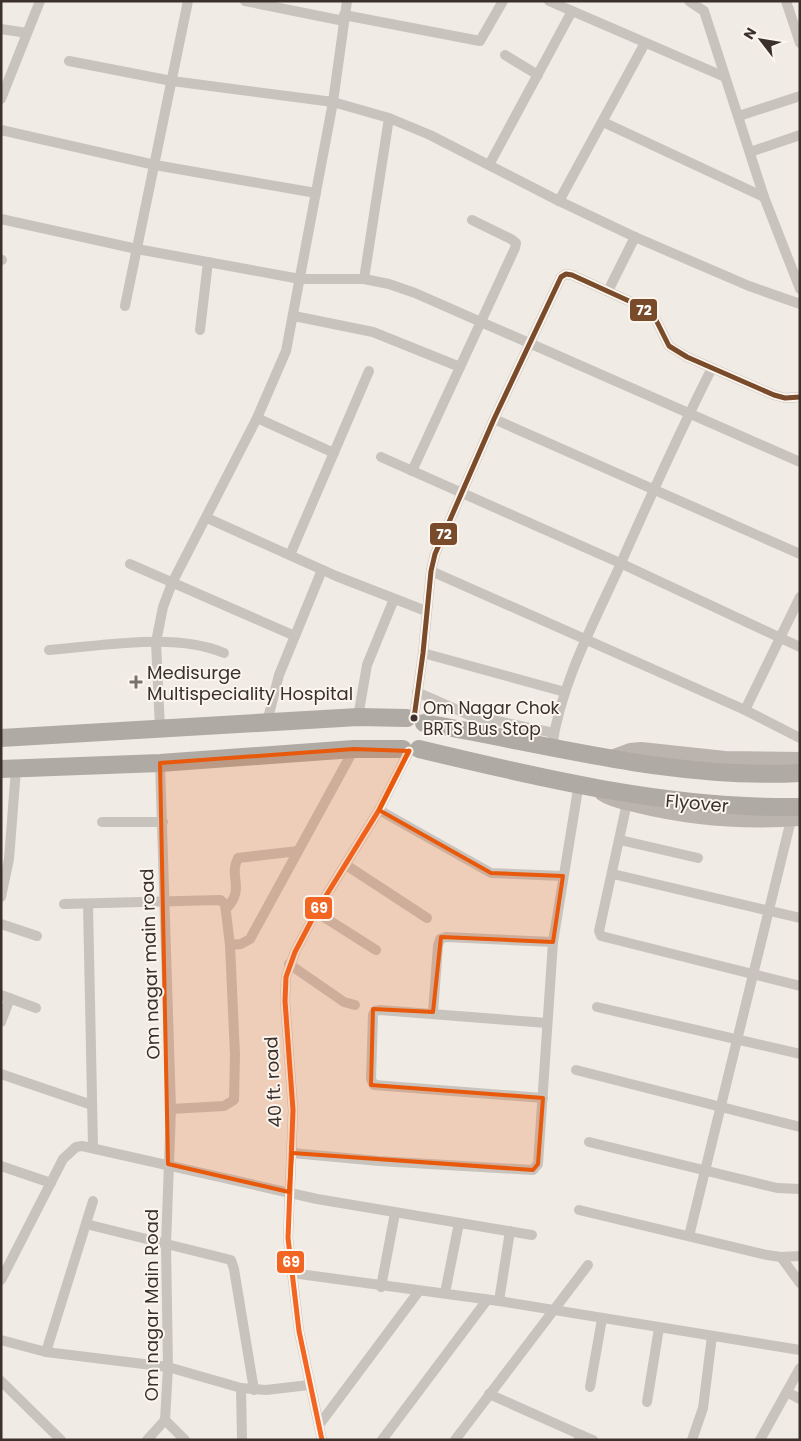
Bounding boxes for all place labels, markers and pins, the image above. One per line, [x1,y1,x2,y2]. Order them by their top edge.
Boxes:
place label: Medisurge Multispeciality Hospital [147,660,353,706]
marker: Medisurge Multispeciality Hospital [129,675,143,689]
place label: Om Nagar Chok BRTS Bus Stop [423,696,560,741]
marker: Om Nagar Chok BRTS Bus Stop [409,713,419,723]

